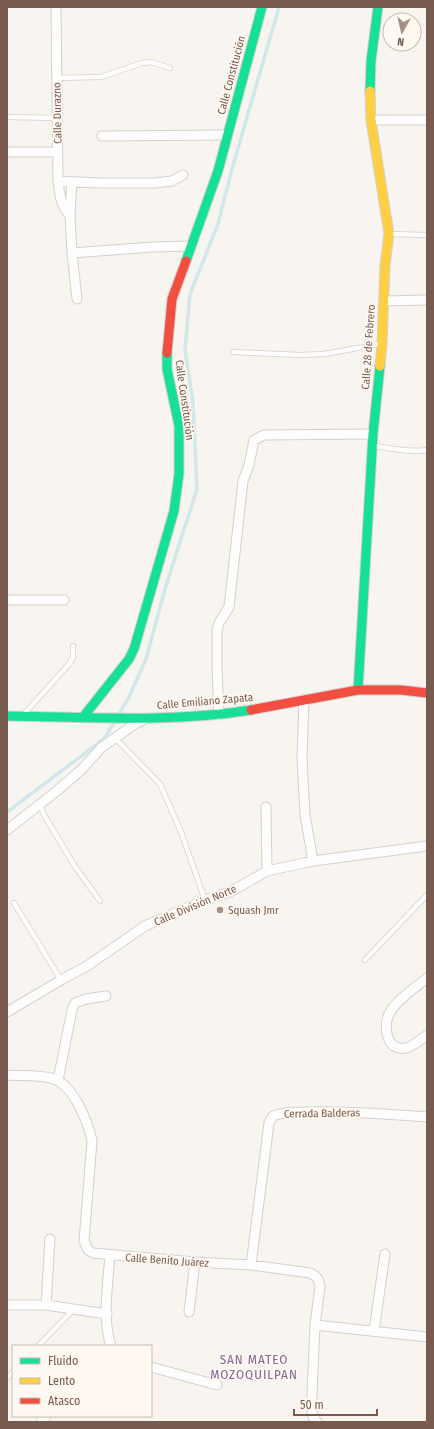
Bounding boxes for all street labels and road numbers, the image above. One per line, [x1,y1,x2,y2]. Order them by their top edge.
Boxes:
street label: Calle Constitución [215,34,248,116]
street label: Calle Durazno [50,82,65,144]
street label: Calle 28 de Febrero [359,304,378,390]
street label: Calle Constitución [172,359,197,441]
street label: Calle Emiliano Zapata [156,691,254,712]
street label: Calle División Norte [152,882,238,929]
street label: Cerrada Balderas [284,1106,361,1121]
street label: Calle Benito Juárez [125,1251,210,1270]

